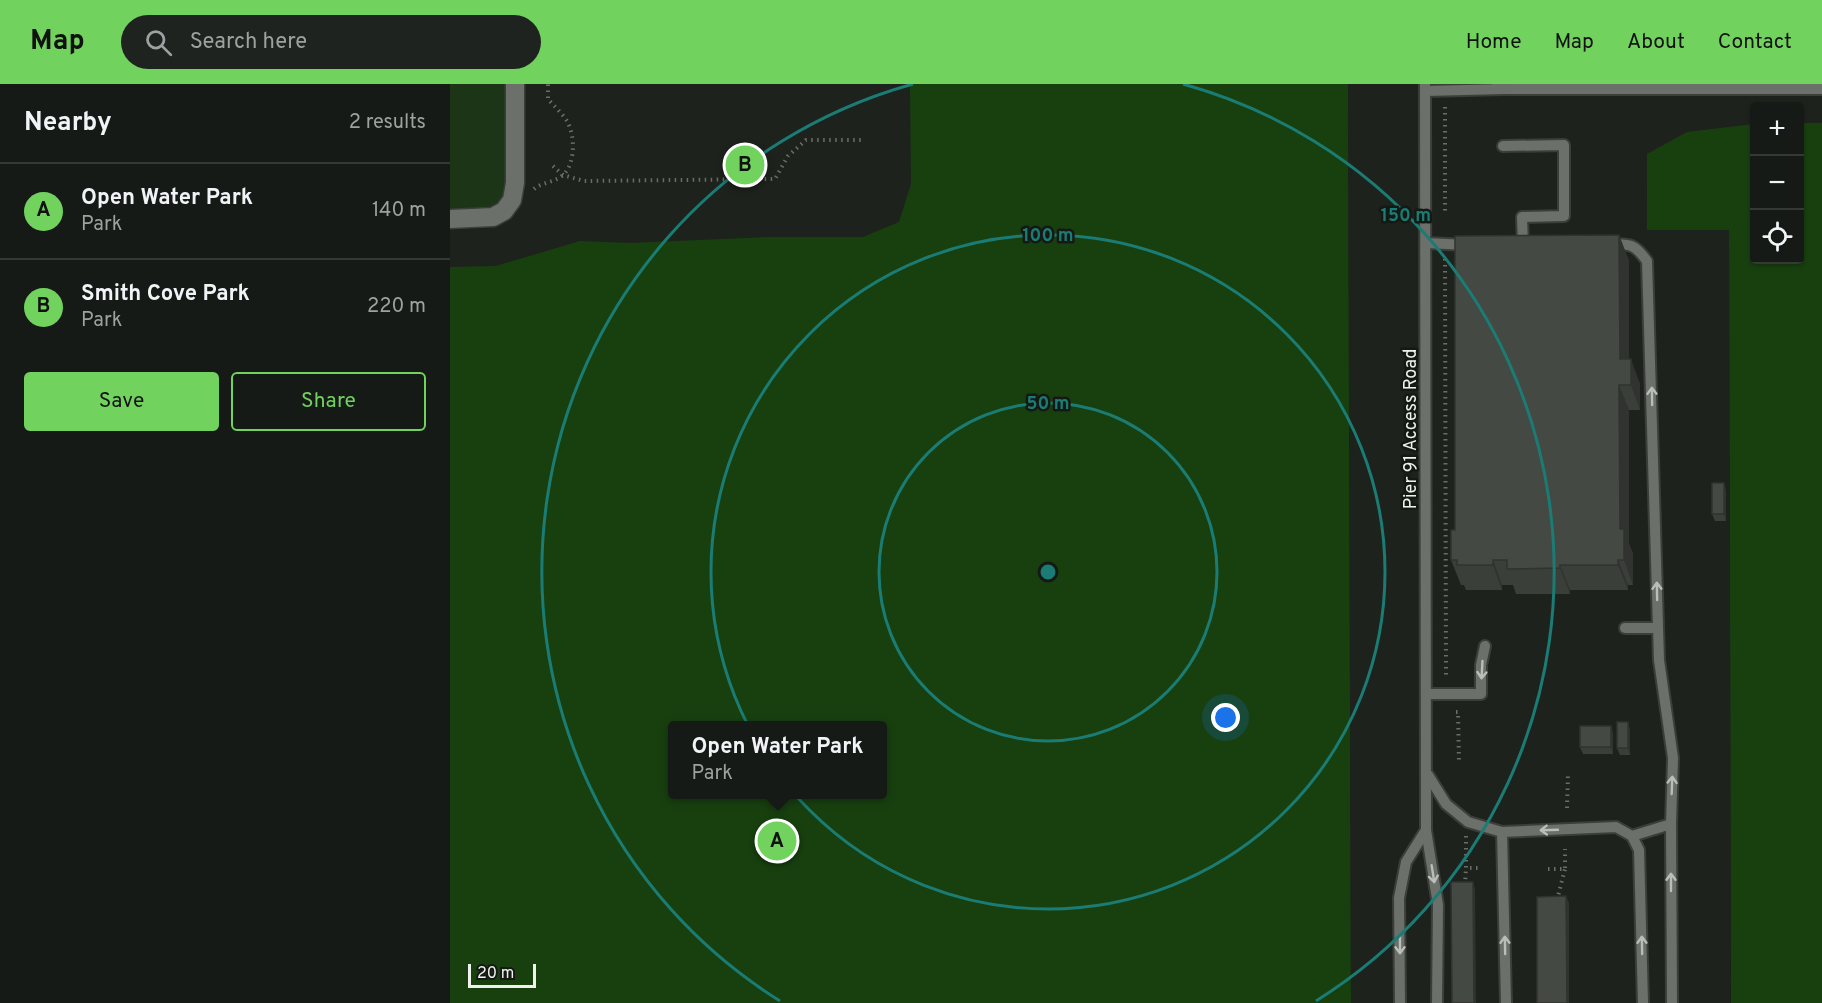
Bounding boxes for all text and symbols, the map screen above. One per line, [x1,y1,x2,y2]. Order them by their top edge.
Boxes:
search box [121,15,541,69]
text: Map [30,24,85,60]
icon: search [142,26,175,59]
text: Search here [190,29,307,56]
text: Home [1466,29,1522,56]
text: Map [1555,29,1594,56]
text: About [1627,29,1685,56]
text: Contact [1718,29,1792,56]
map controls [1750,102,1804,264]
button: + [1750,102,1804,156]
text: Nearby [24,107,112,140]
text: 2 results [349,110,426,136]
pin: B [726,142,764,188]
button: − [1750,156,1804,210]
text: Open Water Park [81,185,253,212]
text: A [36,198,51,224]
text: 140 m [372,198,426,224]
text: 150 m [1381,205,1431,228]
button: locate [1750,210,1804,264]
text: Park [81,212,122,238]
text: 100 m [1022,225,1074,248]
text: Smith Cove Park [81,281,250,308]
text: B [37,294,50,320]
text: 220 m [367,294,426,320]
text: Park [81,308,122,334]
street label: Pier 91 Access Road [1400,349,1423,509]
button: Save [24,372,219,431]
button: Share [231,372,426,431]
one-way arrow [1647,387,1658,407]
text: 50 m [1026,393,1070,416]
centre of rings [1038,562,1058,582]
one-way arrow [1651,582,1663,602]
one-way arrow [1476,659,1487,679]
your location [1211,703,1240,732]
popup [668,721,887,799]
text: Open Water Park [691,734,864,761]
text: Park [691,761,733,787]
one-way arrow [1666,776,1678,796]
pin: A [758,818,796,864]
one-way arrow [1540,824,1560,836]
one-way arrow [1428,863,1439,883]
one-way arrow [1665,872,1677,892]
one-way arrow [1394,935,1406,955]
one-way arrow [1499,935,1511,955]
one-way arrow [1636,935,1648,955]
scale bar [468,961,536,988]
text: 20 m [477,964,514,984]

